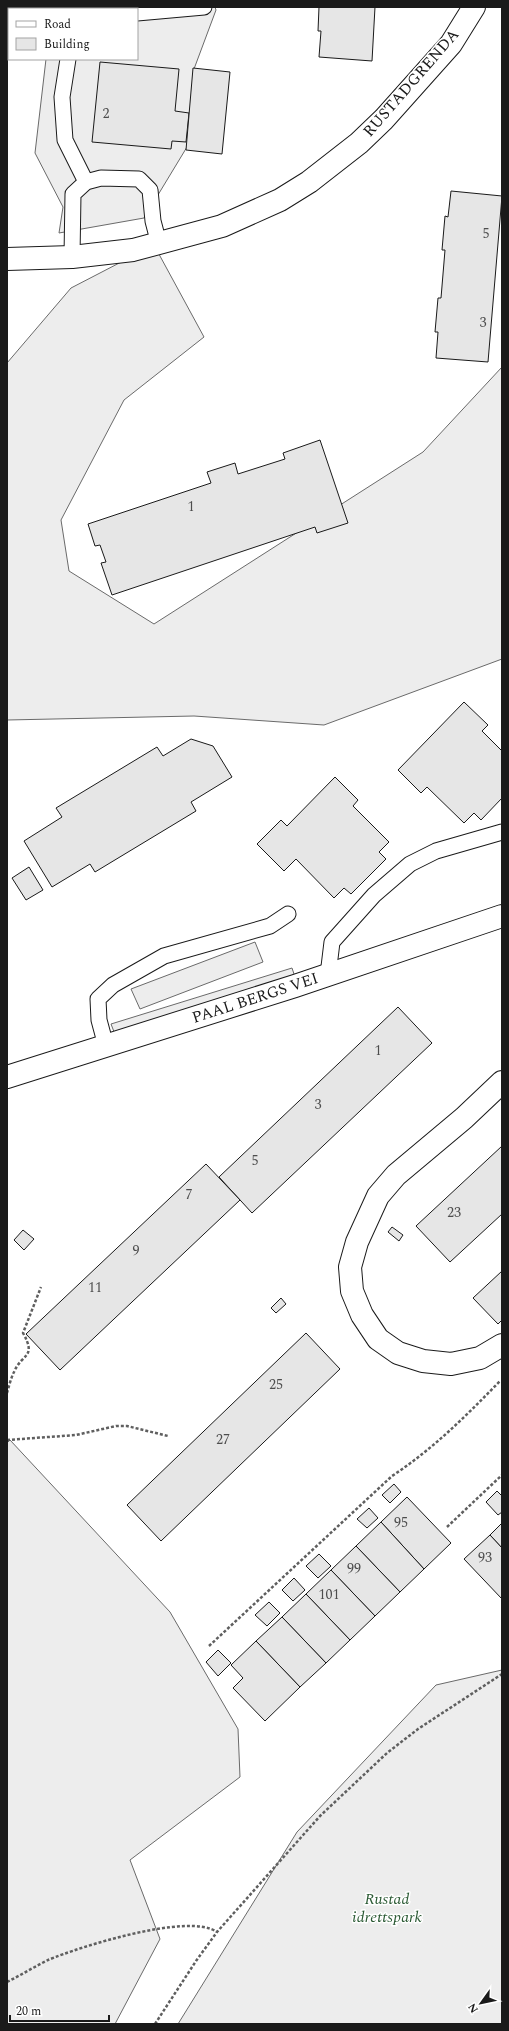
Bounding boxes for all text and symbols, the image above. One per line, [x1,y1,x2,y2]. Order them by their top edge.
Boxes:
legend [8,8,138,60]
text: Road [44,15,71,34]
street label: RUSTADGRENDA [357,24,465,142]
text: Building [44,35,90,54]
house number: 2 [103,103,110,124]
house number: 5 [483,223,490,244]
house number: 3 [480,312,487,333]
house number: 1 [188,496,195,517]
street label: PAAL BERGS VEI [189,966,321,1030]
house number: 1 [375,1040,382,1061]
house number: 3 [315,1094,322,1115]
house number: 5 [252,1150,259,1171]
house number: 7 [186,1184,193,1205]
house number: 23 [447,1202,461,1223]
house number: 9 [133,1240,140,1261]
house number: 11 [88,1277,102,1298]
house number: 25 [269,1374,283,1395]
house number: 27 [216,1429,230,1450]
house number: 95 [394,1512,408,1533]
house number: 93 [478,1547,492,1568]
house number: 99 [347,1558,361,1579]
house number: 101 [319,1584,340,1605]
park label: Rustad idrettspark [352,1887,423,1929]
north arrow [461,1983,501,2023]
scale bar [10,1997,109,2023]
text: N [463,2000,483,2017]
text: 20 m [16,2002,41,2021]

